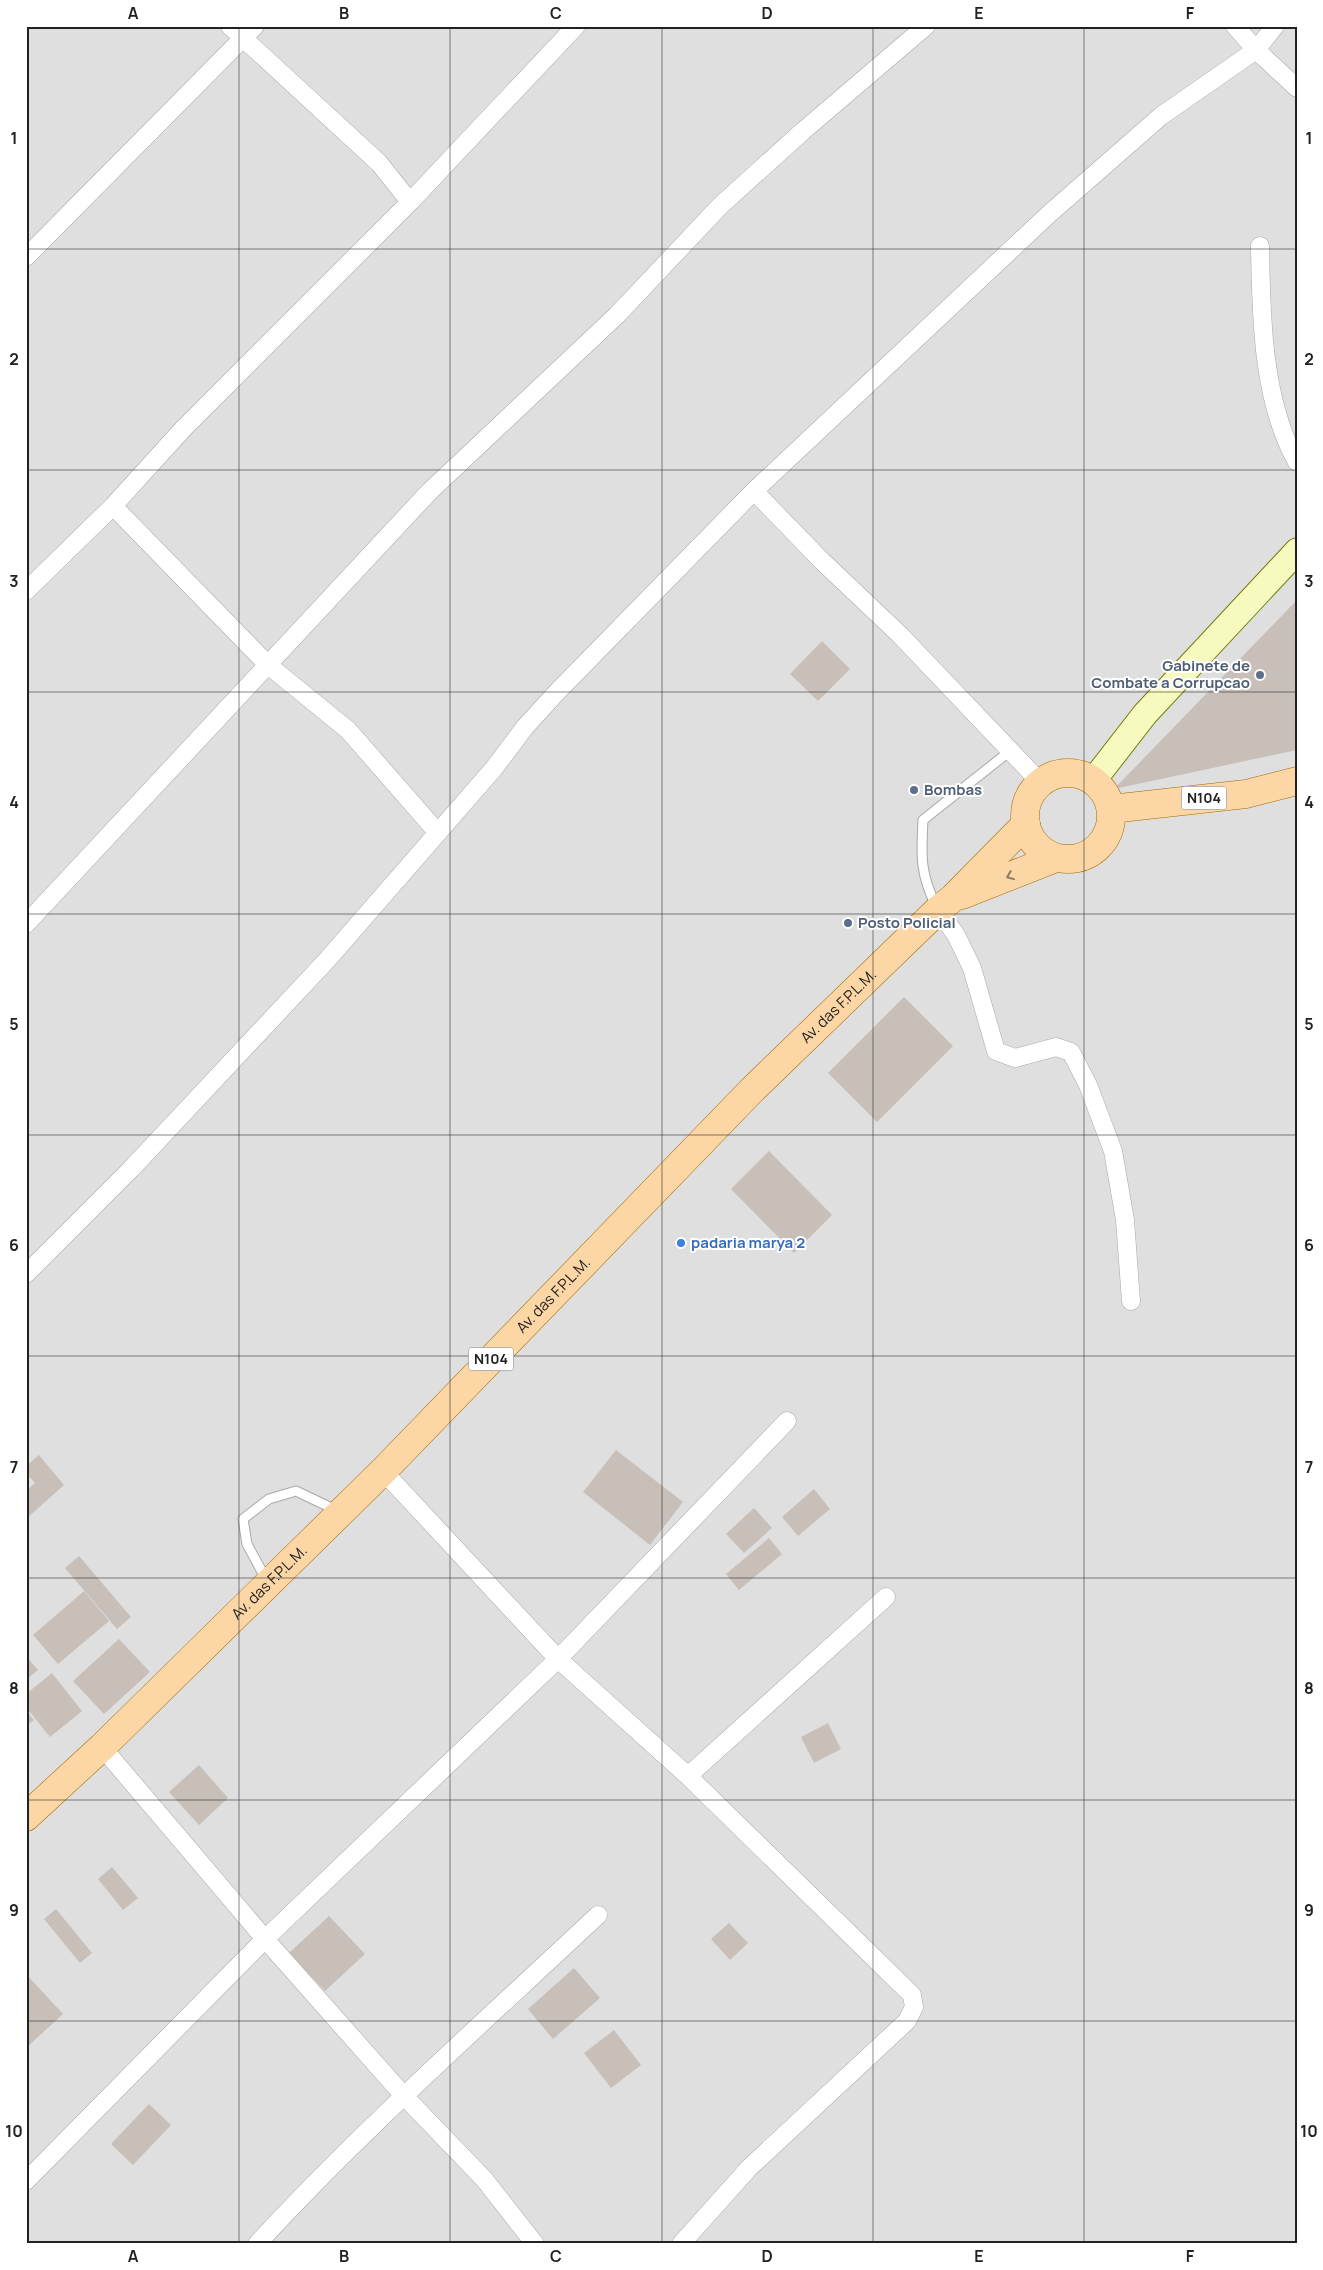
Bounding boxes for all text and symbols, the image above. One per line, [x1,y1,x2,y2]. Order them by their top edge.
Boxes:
text: A [128,2,139,24]
text: B [339,2,349,24]
text: C [550,2,562,24]
text: D [761,2,773,24]
text: E [974,2,984,24]
text: F [1186,2,1195,24]
text: 1 [10,127,18,149]
text: 1 [1305,127,1313,149]
text: 2 [9,348,19,370]
text: 2 [1304,348,1314,370]
text: 3 [9,570,19,592]
text: 3 [1304,570,1314,592]
place label: Gabinete de Combate a Corrupcao [1091,655,1250,693]
marker: Gabinete de Combate a Corrupcao [1254,669,1266,681]
place label: Bombas [924,779,982,800]
marker: Bombas [908,784,920,796]
road number: N104 [1182,786,1226,810]
text: 4 [9,791,19,813]
text: 4 [1304,791,1314,813]
one-way arrow [1006,869,1015,880]
place label: Posto Policial [858,912,956,933]
marker: Posto Policial [842,917,854,929]
street label: Av. das F.P.L.M. [796,964,881,1048]
text: 5 [9,1013,19,1035]
text: 5 [1304,1013,1314,1035]
place label: padaria marya 2 [691,1232,805,1253]
text: 6 [9,1234,19,1256]
text: 6 [1304,1234,1314,1256]
marker: padaria marya 2 [675,1237,687,1249]
street label: Av. das F.P.L.M. [511,1252,595,1337]
road number: N104 [468,1348,514,1370]
text: 7 [10,1456,18,1478]
text: 7 [1305,1456,1313,1478]
street label: Av. das F.P.L.M. [227,1540,311,1624]
text: 8 [9,1677,19,1699]
text: 8 [1304,1677,1314,1699]
text: 9 [9,1899,19,1921]
text: 9 [1304,1899,1314,1921]
text: 10 [5,2120,23,2142]
text: 10 [1300,2120,1318,2142]
text: A [128,2245,139,2267]
text: B [339,2245,349,2267]
text: C [550,2245,562,2267]
text: D [761,2245,773,2267]
text: E [974,2245,984,2267]
text: F [1186,2245,1195,2267]

